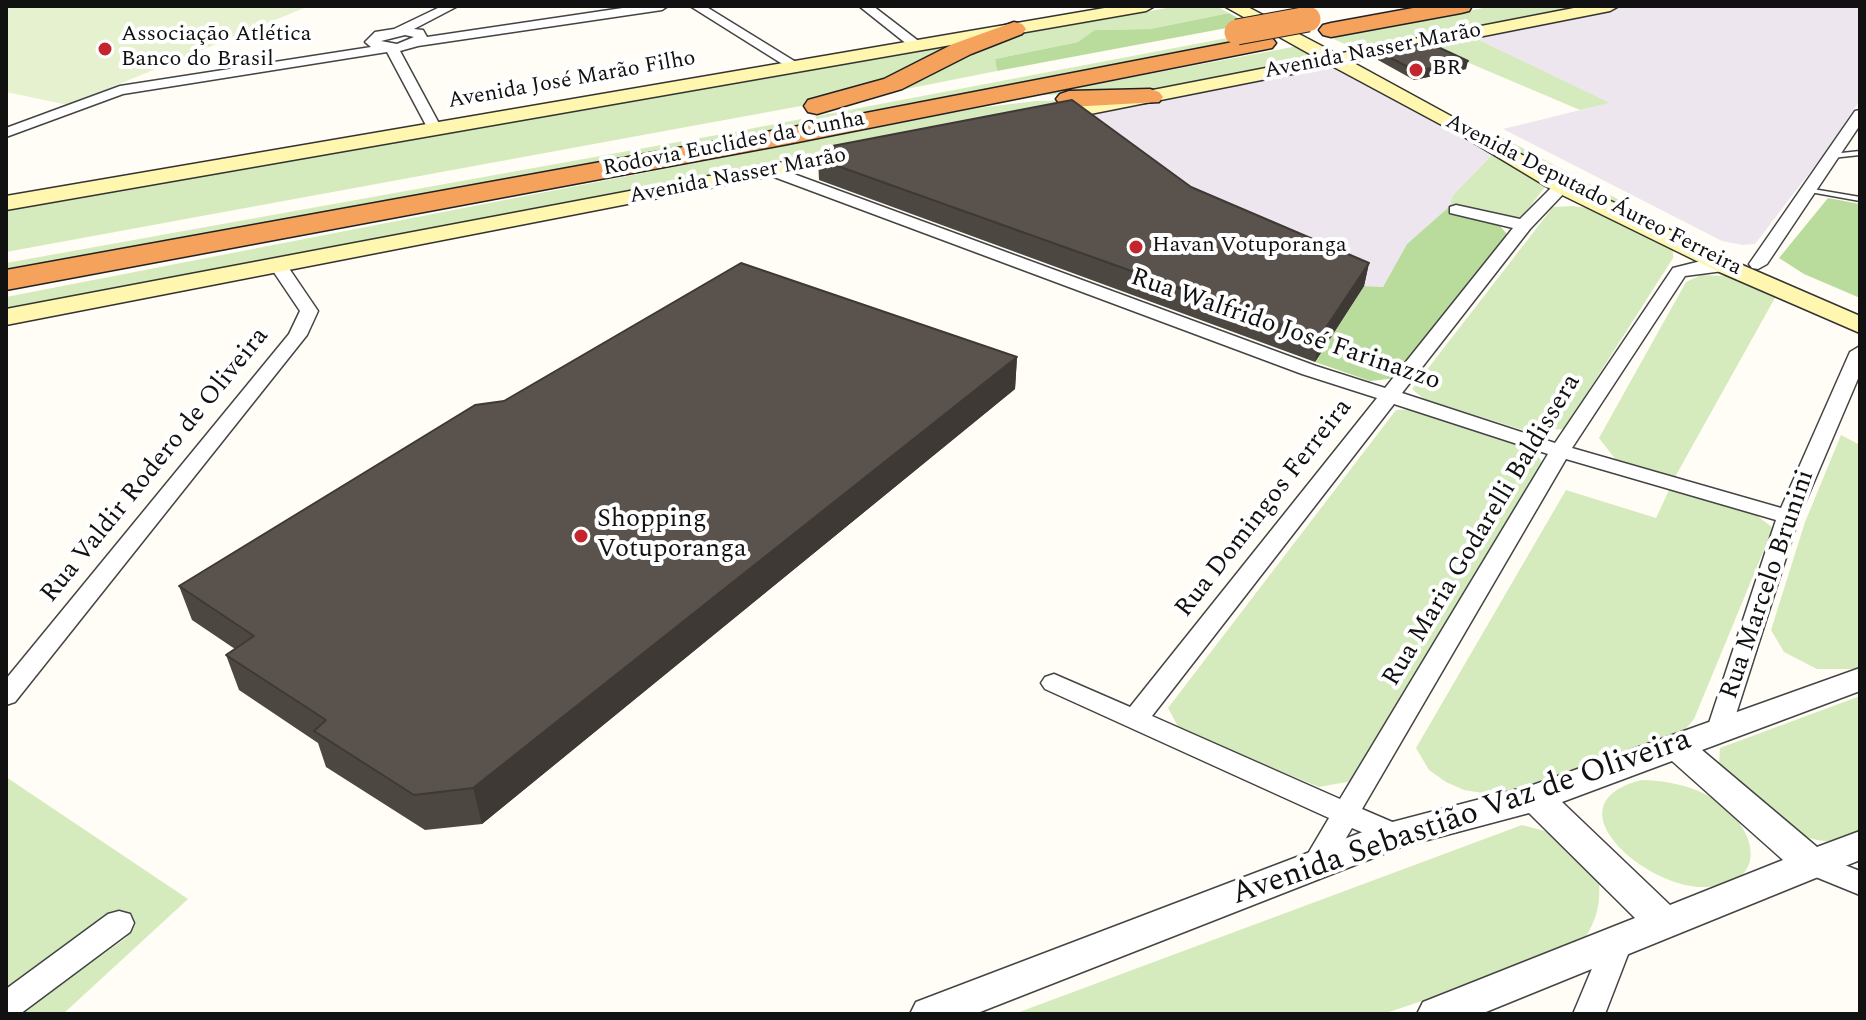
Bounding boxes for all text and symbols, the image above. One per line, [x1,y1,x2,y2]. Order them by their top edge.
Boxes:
street label: Avenida Nasser Marão [1262,18,1484,86]
place label: Associação Atlética Banco do Brasil [121,23,312,74]
marker: Associação Atlética Banco do Brasil [96,40,114,58]
street label: Avenida José Marão Filho [446,46,698,116]
place label: BR [1432,57,1461,83]
marker: BR [1407,61,1425,79]
street label: Rodovia Euclides da Cunha [601,107,867,183]
street label: Avenida Deputado Áureo Ferreira [1440,110,1746,282]
street label: Avenida Nasser Marão [627,143,849,211]
place label: Havan Votuporanga [1152,234,1347,260]
marker: Havan Votuporanga [1127,238,1145,256]
street label: Rua Walfrido José Farinazzo [1126,263,1444,399]
street label: Rua Valdir Rodero de Oliveira [35,322,277,610]
street label: Rua Maria Godarelli Baldissera [1377,369,1589,693]
street label: Rua Domingos Ferreira [1170,394,1360,624]
street label: Rua Marcelo Brunini [1715,466,1823,704]
place label: Shopping Votuporanga [597,505,747,566]
marker: Shopping Votuporanga [572,527,590,545]
street label: Avenida Sebastião Vaz de Oliveira [1227,722,1697,916]

